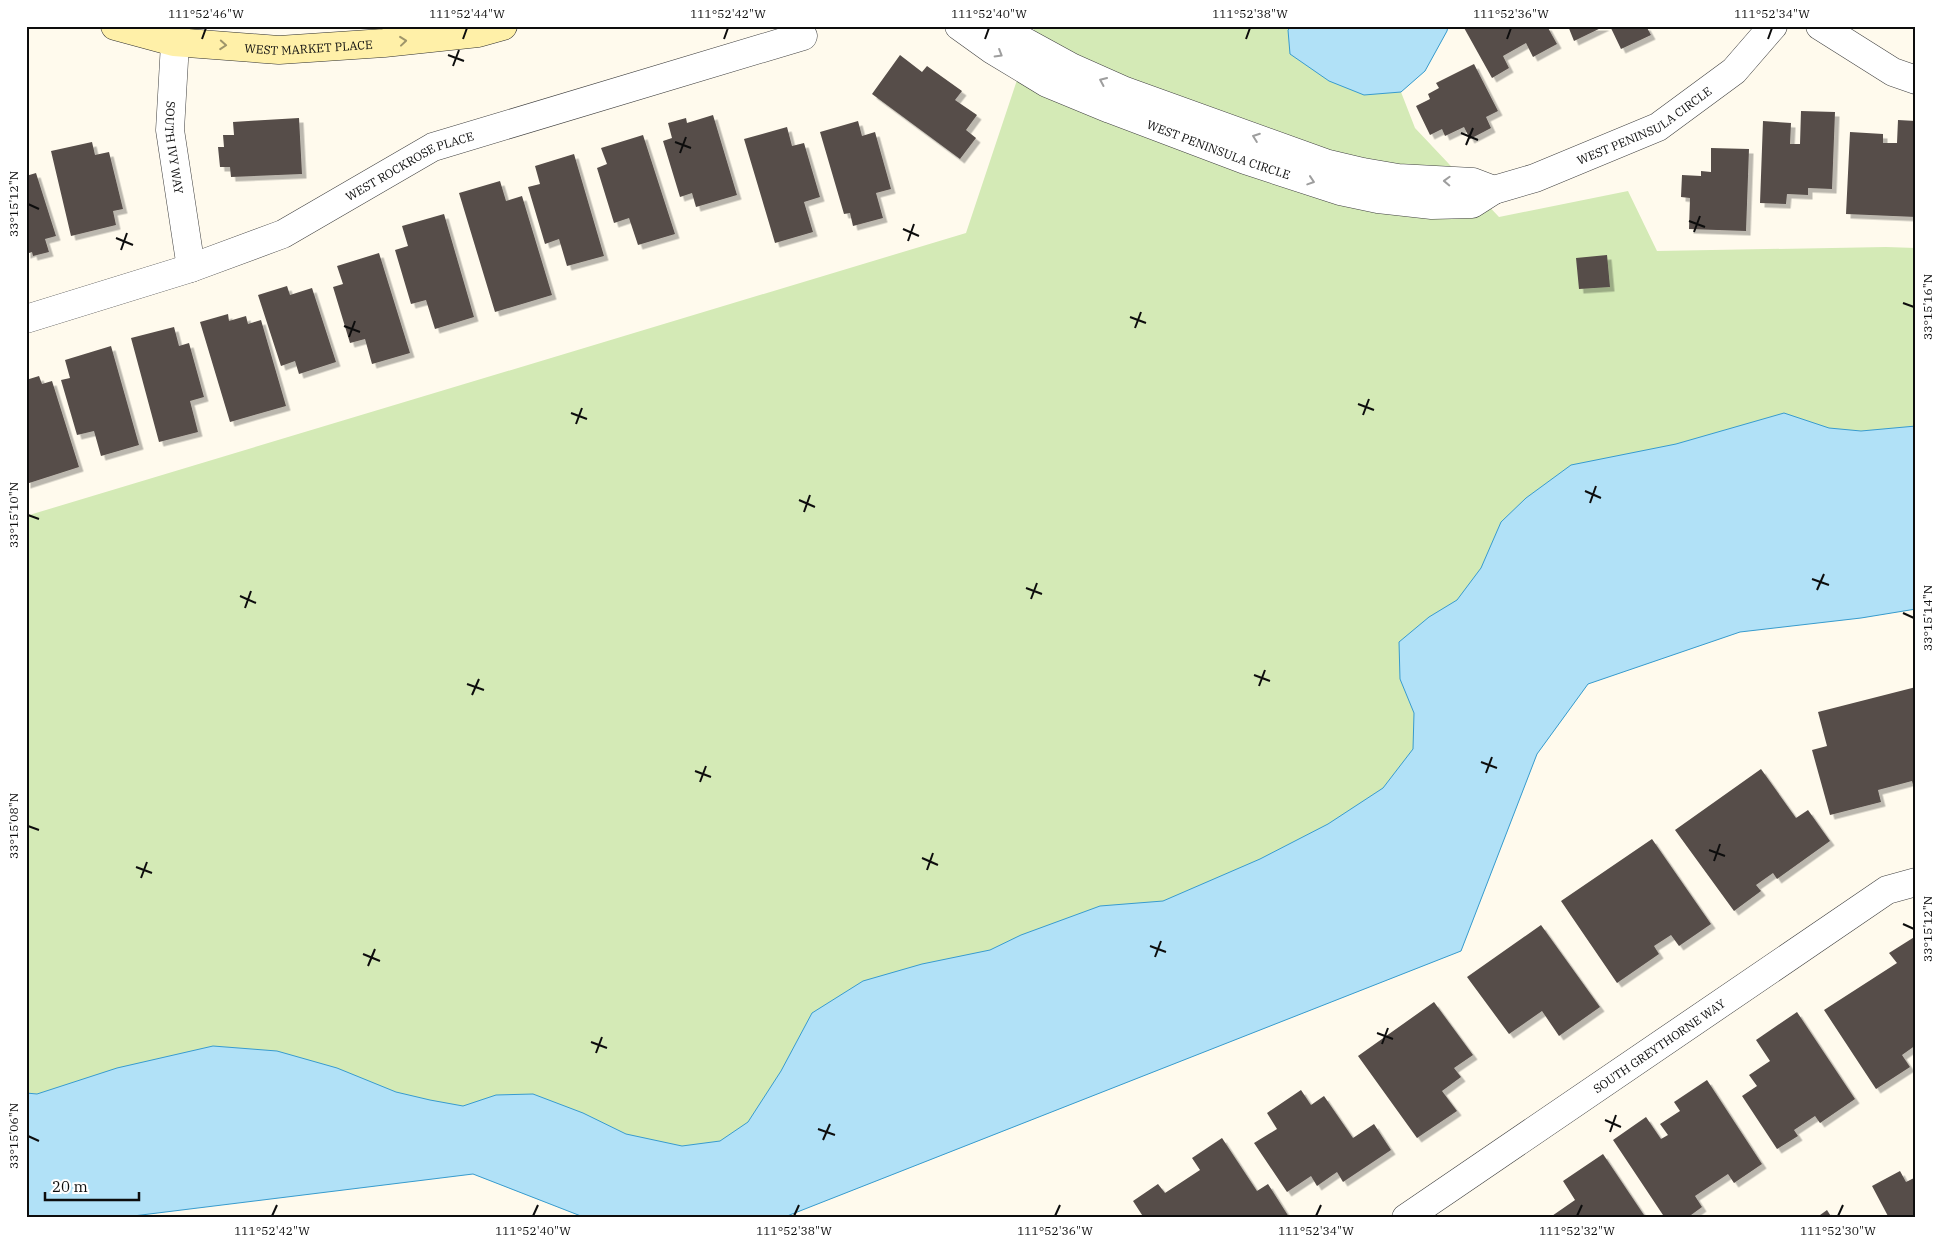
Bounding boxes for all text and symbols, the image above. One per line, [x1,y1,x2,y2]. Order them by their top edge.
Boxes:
text: 111°52'46"W [168,6,244,21]
text: 111°52'44"W [429,6,505,21]
text: 111°52'42"W [690,6,766,21]
text: 111°52'40"W [951,6,1027,21]
text: 111°52'38"W [1212,6,1288,21]
text: 111°52'36"W [1473,6,1549,21]
text: 111°52'34"W [1734,6,1810,21]
street label: WEST MARKET PLACE [244,36,373,58]
one-way arrow [399,36,407,47]
one-way arrow [219,40,227,51]
one-way arrow [994,48,1003,58]
one-way arrow [1099,77,1108,88]
street label: WEST PENINSULA CIRCLE [1575,83,1714,167]
street label: SOUTH IVY WAY [162,101,187,195]
street label: WEST PENINSULA CIRCLE [1145,116,1292,182]
street label: WEST ROCKROSE PLACE [343,128,475,204]
one-way arrow [1252,133,1261,143]
text: 33°15'12"N [6,171,21,237]
one-way arrow [1443,175,1451,186]
one-way arrow [1306,176,1315,186]
text: 33°15'16"N [1920,274,1935,340]
text: 33°15'10"N [6,482,21,548]
text: 33°15'14"N [1920,585,1935,651]
text: 33°15'08"N [6,793,21,859]
text: 33°15'12"N [1920,896,1935,962]
street label: SOUTH GREYTHORNE WAY [1590,995,1728,1096]
text: 33°15'06"N [6,1103,21,1169]
scale bar [45,1169,139,1201]
text: 20 m [52,1177,88,1196]
text: 111°52'42"W [234,1223,310,1238]
text: 111°52'40"W [495,1223,571,1238]
text: 111°52'38"W [756,1223,832,1238]
text: 111°52'36"W [1017,1223,1093,1238]
text: 111°52'34"W [1278,1223,1354,1238]
text: 111°52'32"W [1539,1223,1615,1238]
text: 111°52'30"W [1800,1223,1876,1238]

